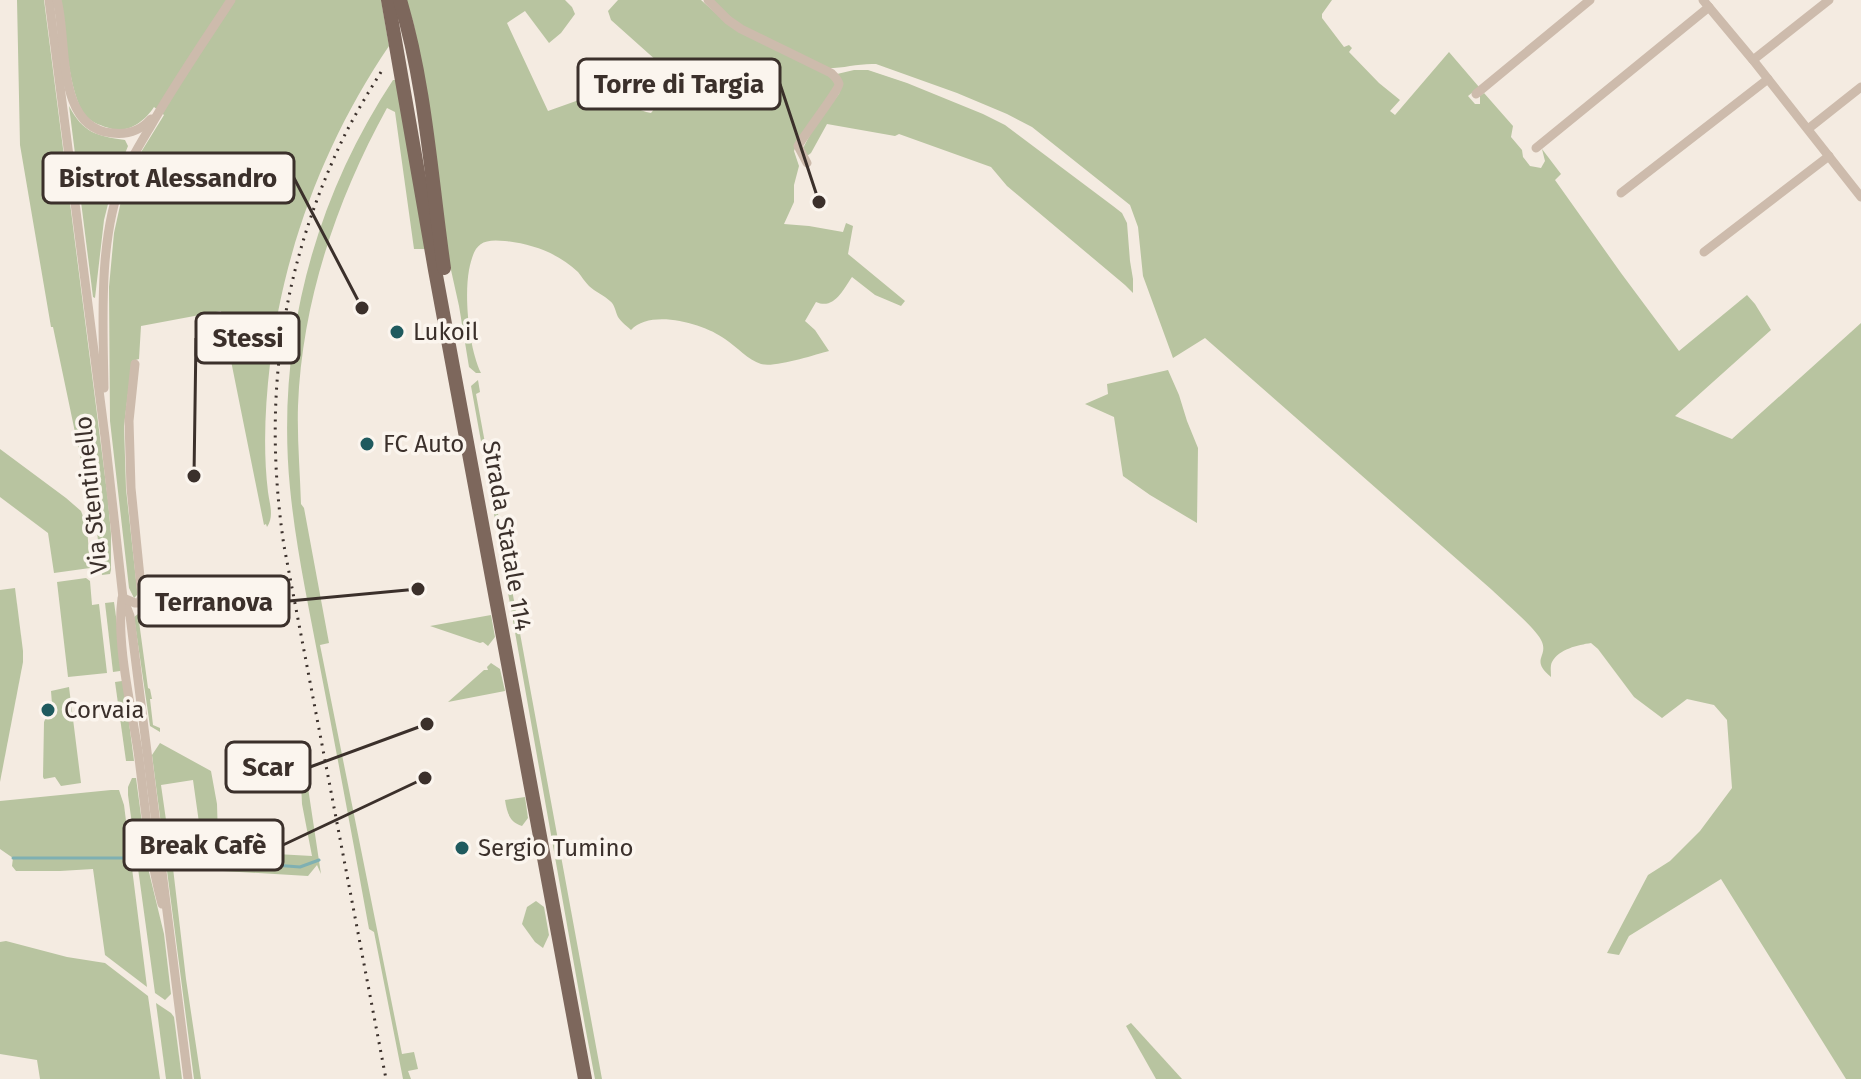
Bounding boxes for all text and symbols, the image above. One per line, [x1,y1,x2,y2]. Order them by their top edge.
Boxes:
callout: Torre di Targia [578,59,780,109]
text: Torre di Targia [594,69,764,100]
callout: Bistrot Alessandro [43,153,294,203]
text: Bistrot Alessandro [59,163,277,194]
callout: Stessi [196,313,299,363]
place label: Lukoil [413,318,478,346]
text: Stessi [212,323,284,354]
marker: Lukoil [388,323,406,341]
street label: Via Stentinello [69,415,113,575]
place label: FC Auto [383,430,464,458]
marker: FC Auto [358,435,376,453]
street label: Strada Statale 114 [476,439,538,633]
callout: Terranova [139,576,289,626]
text: Terranova [155,587,273,618]
place label: Corvaia [64,696,145,724]
marker: Corvaia [39,701,57,719]
callout: Scar [226,742,310,792]
text: Scar [242,752,294,783]
callout: Break Cafè [124,820,283,870]
text: Break Cafè [140,830,266,861]
place label: Sergio Tumino [478,834,634,862]
marker: Sergio Tumino [453,839,471,857]

